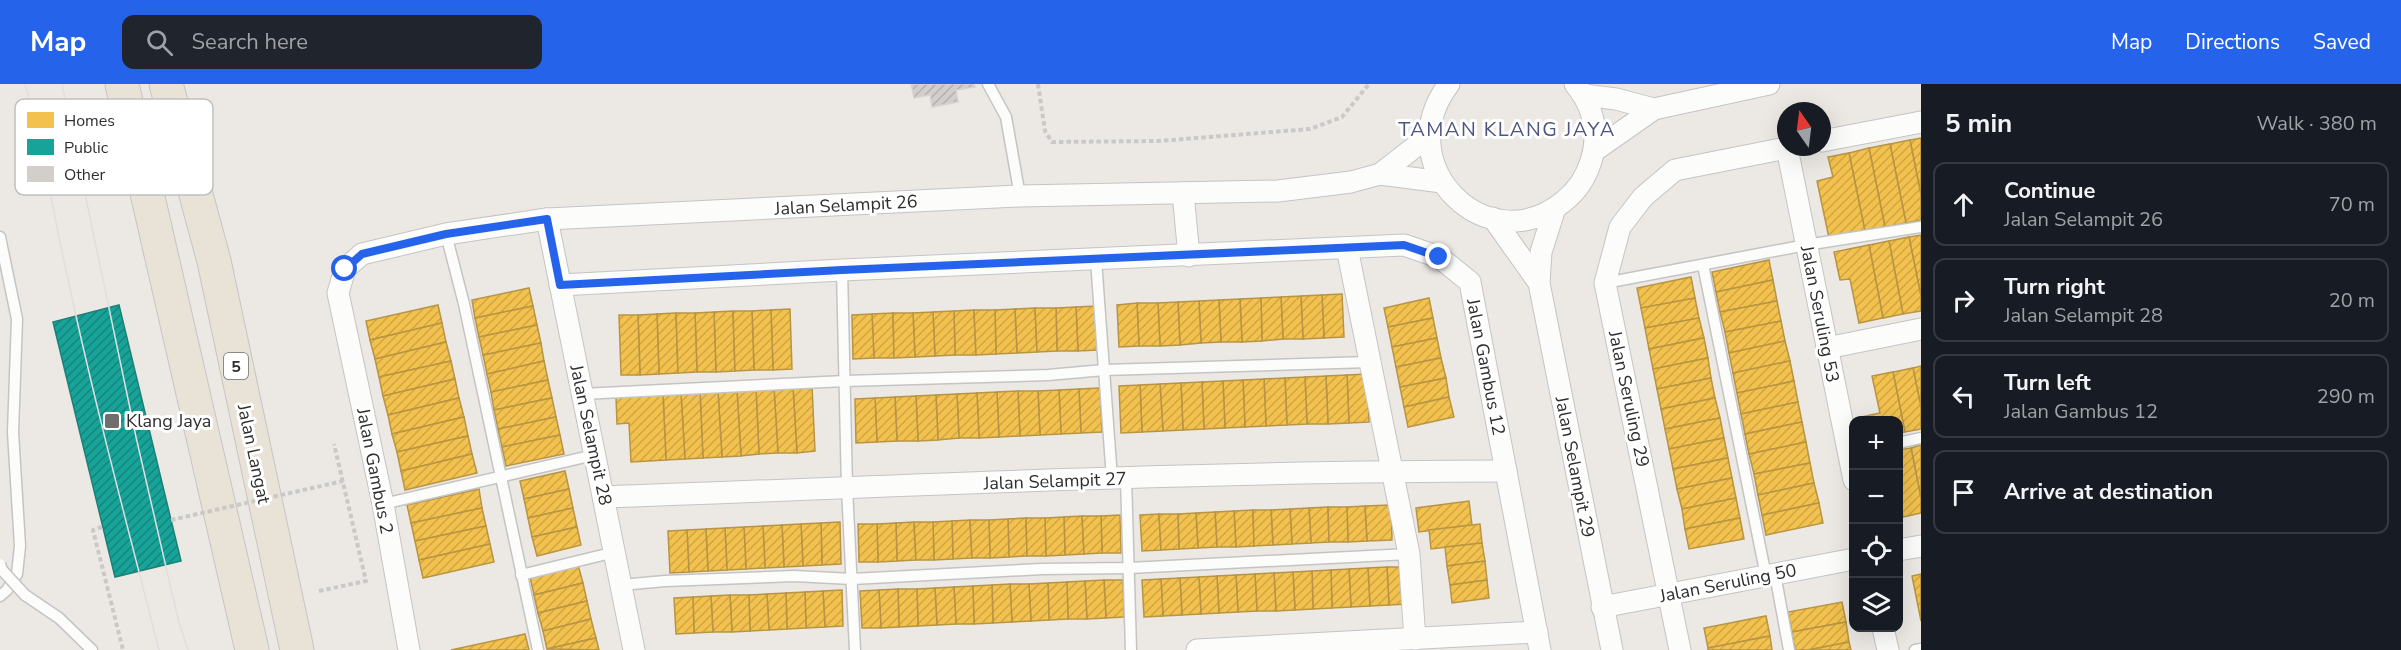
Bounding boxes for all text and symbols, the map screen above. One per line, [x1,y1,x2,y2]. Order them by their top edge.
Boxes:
search box [122,15,542,69]
text: Map [30,23,86,61]
icon: search [143,26,176,59]
text: Search here [191,27,308,57]
text: Map [2111,28,2152,56]
text: Directions [2185,28,2280,56]
text: Saved [2313,28,2371,56]
legend [15,99,213,195]
north arrow [1777,102,1831,156]
text: 5 min [1945,106,2012,141]
text: Homes [64,110,115,132]
text: Walk · 380 m [2257,110,2377,137]
district label: TAMAN KLANG JAYA [1398,116,1616,143]
text: Public [64,137,109,159]
text: Other [64,164,105,186]
text: Continue [2004,176,2095,206]
icon: ahead [1947,188,1980,221]
street label: Jalan Selampit 26 [773,189,918,221]
text: 70 m [2329,191,2375,218]
text: Jalan Selampit 26 [2004,206,2163,233]
route end [1425,243,1451,269]
street label: Jalan Seruling 53 [1795,243,1845,384]
route start [331,255,357,281]
text: Turn right [2004,272,2105,302]
icon: right [1947,284,1980,317]
text: 20 m [2329,287,2375,314]
street label: Jalan Gambus 12 [1461,296,1511,437]
text: Jalan Selampit 28 [2004,302,2163,329]
street label: Jalan Seruling 29 [1603,328,1655,469]
road number: 5 [224,353,248,379]
street label: Jalan Selampit 28 [564,361,618,508]
text: Turn left [2004,368,2091,398]
icon: left [1947,380,1980,413]
text: 290 m [2317,383,2375,410]
street label: Jalan Selampit 29 [1549,393,1600,540]
text: Jalan Gambus 12 [2004,398,2158,425]
street label: Jalan Langat [232,401,276,507]
street label: Jalan Gambus 2 [351,405,399,536]
place label: Klang Jaya [126,409,211,433]
marker: Klang Jaya [103,412,121,430]
map controls [1849,416,1903,632]
button: + [1849,416,1903,470]
street label: Jalan Selampit 27 [982,467,1127,496]
button: − [1849,470,1903,524]
icon: arrive [1947,476,1980,509]
text: Arrive at destination [2004,477,2213,507]
button: locate [1849,524,1903,578]
street label: Jalan Seruling 50 [1657,558,1798,608]
button: layers [1849,578,1903,632]

